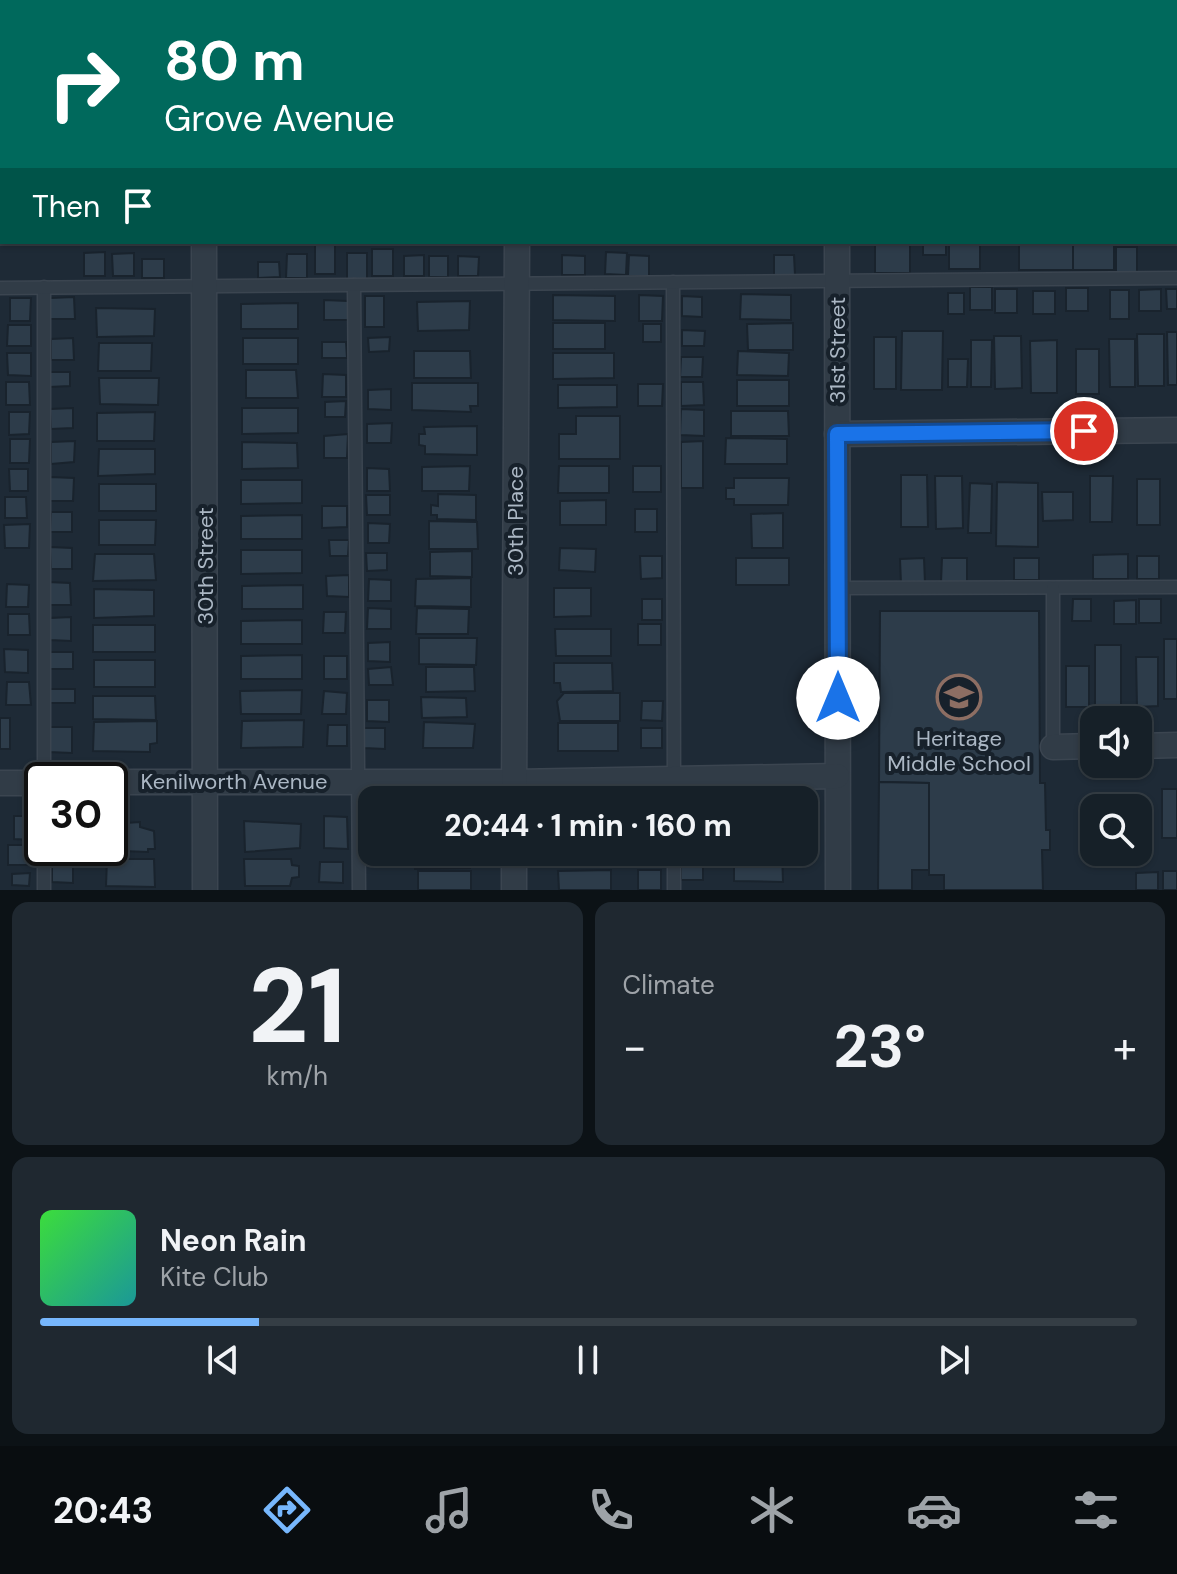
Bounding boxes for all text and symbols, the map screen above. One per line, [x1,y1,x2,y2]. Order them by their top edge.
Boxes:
text: 80 m [164,24,305,97]
icon: right [32,32,136,136]
text: Grove Avenue [164,95,395,142]
icon: arrive [116,184,160,228]
text: Then [32,187,100,226]
street label: 31st Street [823,297,852,403]
pin [1050,397,1118,465]
icon: arrive [1062,409,1106,453]
street label: 30th Place [501,466,530,576]
street label: 30th Street [191,507,220,625]
position arrow [796,656,880,740]
school or university icon: Heritage Middle School [935,673,983,721]
map controls [1080,706,1152,866]
button: sound [1080,706,1152,778]
place label: Heritage Middle School [887,724,1031,778]
speed limit sign: 30 [24,762,128,866]
street label: Kenilworth Avenue [141,767,327,796]
button: search [1080,794,1152,866]
text: 20:44 · 1 min · 160 m [444,806,732,845]
text: 21 [248,939,346,1074]
text: Climate [623,968,715,1002]
text: 23° [833,1007,926,1086]
text: − [623,1018,647,1076]
text: + [1113,1018,1137,1076]
text: km/h [267,1059,328,1093]
text: Neon Rain [160,1221,306,1260]
text: Kite Club [160,1260,269,1294]
icon: previous [201,1338,245,1382]
icon: pause [566,1338,610,1382]
icon: next [932,1338,976,1382]
icon: directions [259,1482,315,1538]
icon: music [421,1482,477,1538]
icon: phone [583,1482,639,1538]
icon: climate [744,1482,800,1538]
icon: car [906,1482,962,1538]
icon: filters [1068,1482,1124,1538]
text: 20:43 [53,1487,153,1534]

